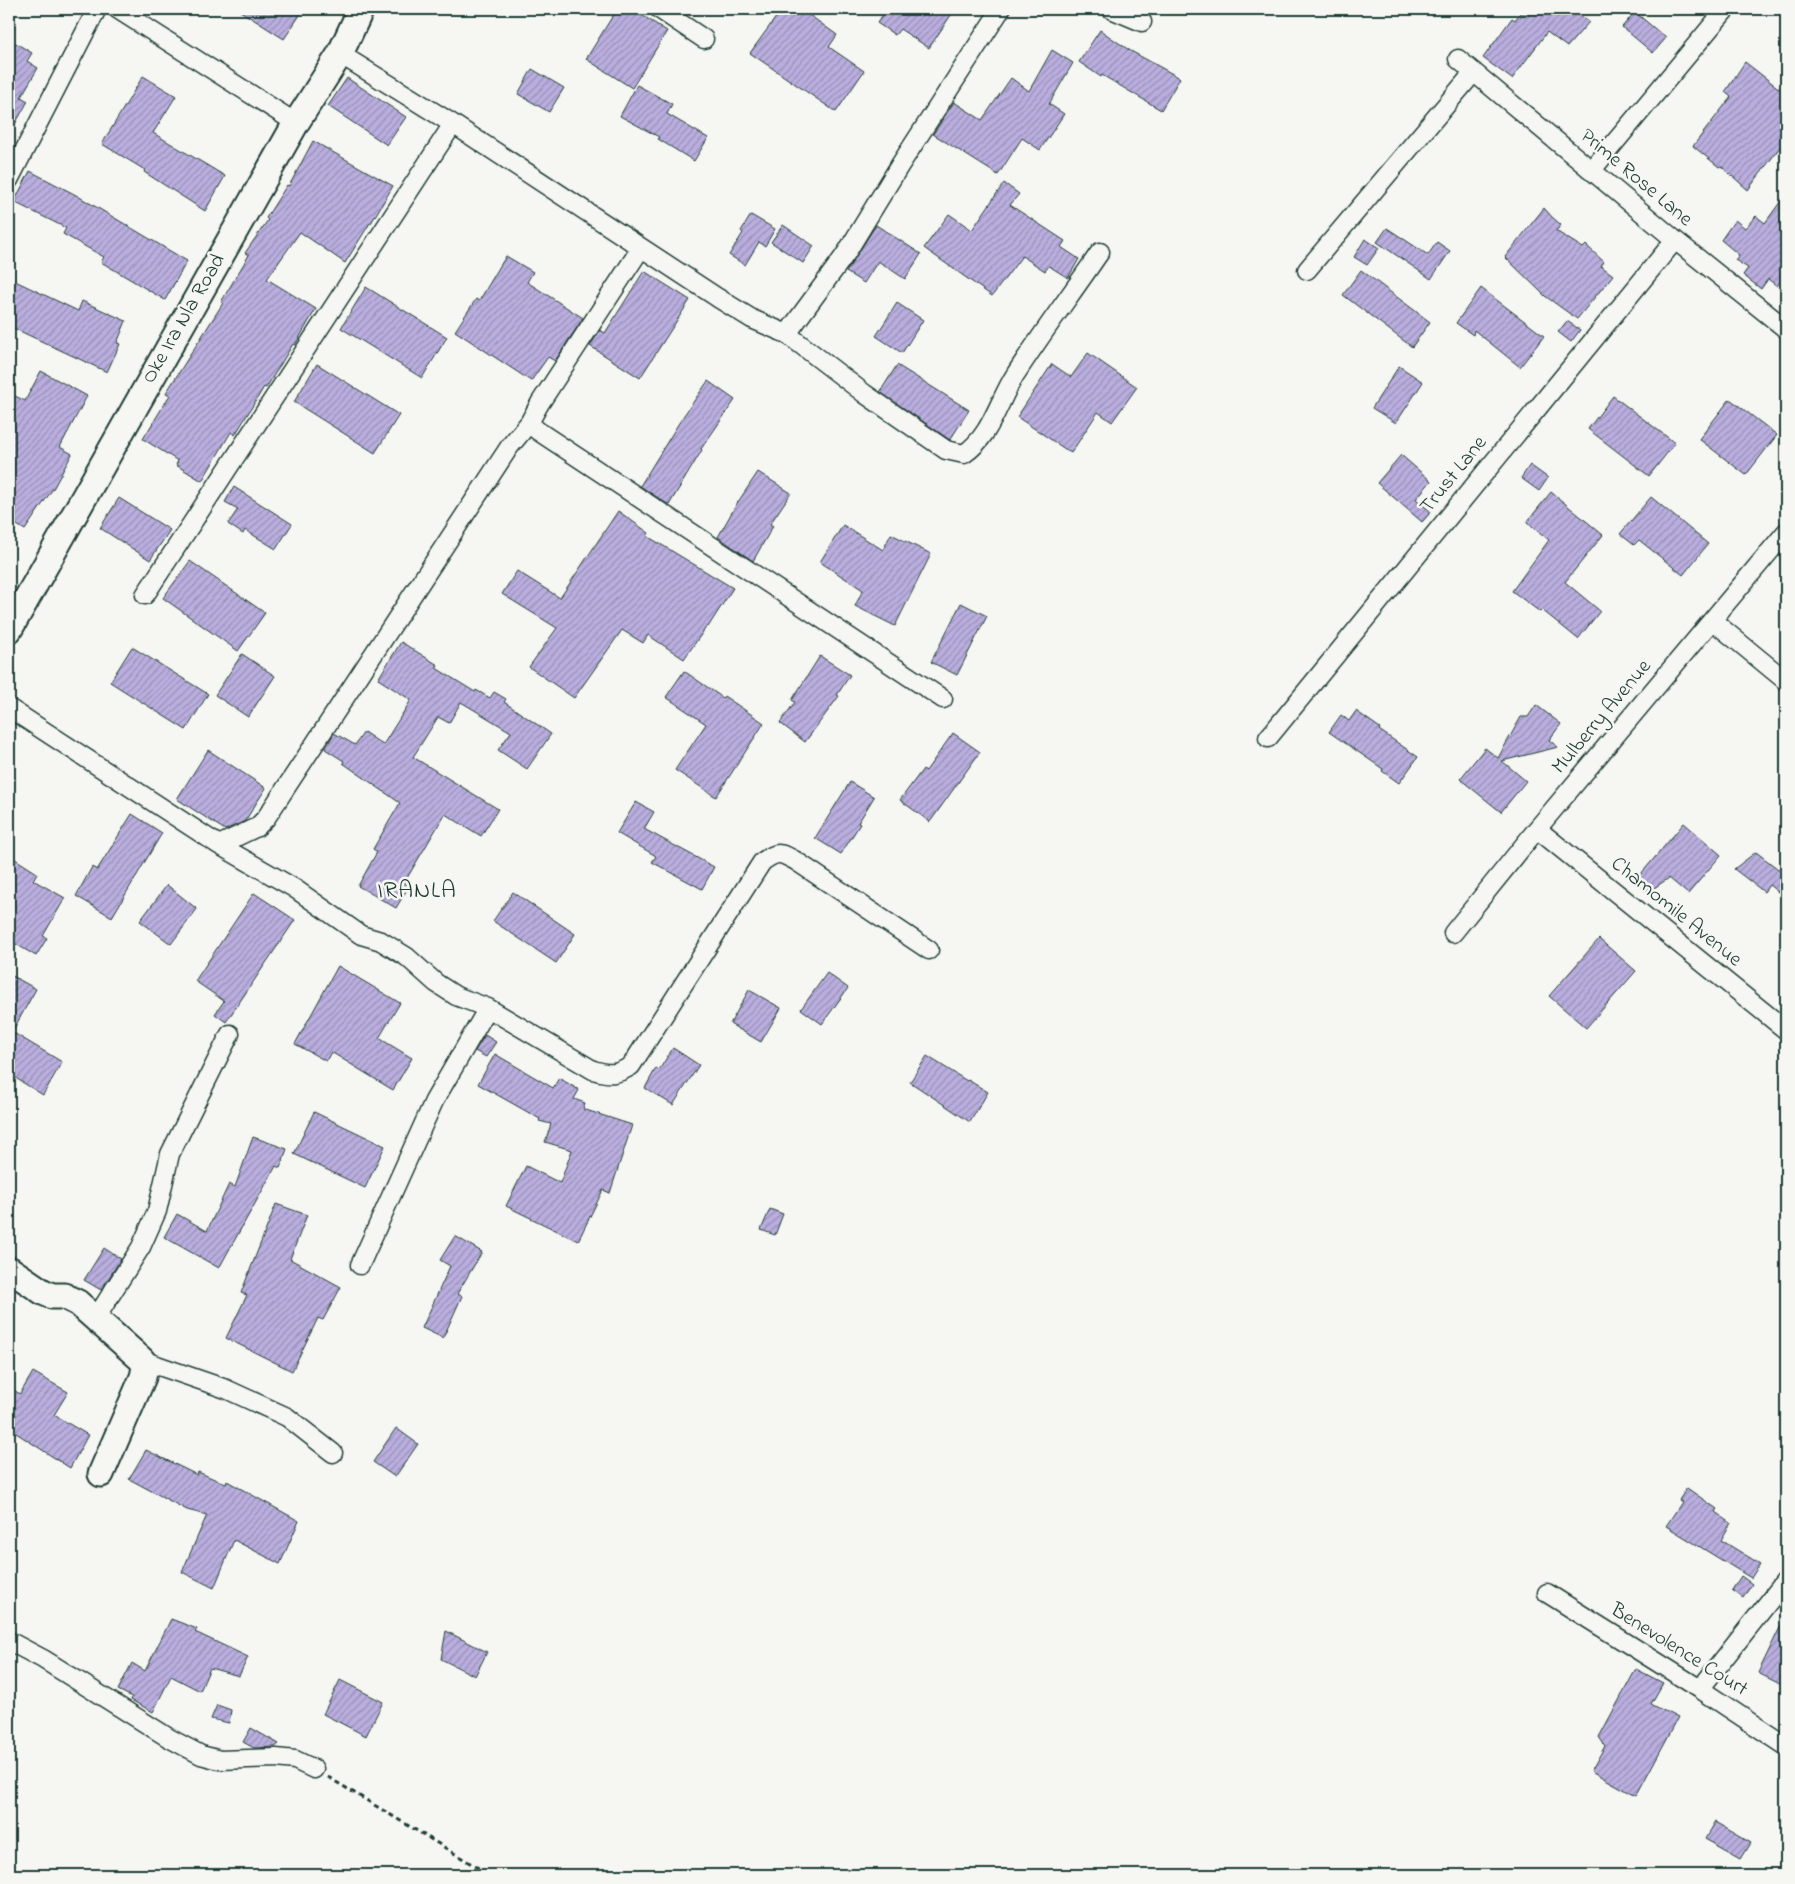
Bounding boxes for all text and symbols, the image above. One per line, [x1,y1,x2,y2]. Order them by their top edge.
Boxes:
street label: Prime Rose Lane [1573,122,1699,235]
street label: Oke Ira Nla Road [135,248,234,390]
street label: Trust Lane [1413,429,1495,520]
street label: Mulberry Avenue [1545,653,1661,782]
street label: Chamomile Avenue [1604,850,1748,975]
district label: IRANLA [377,874,457,909]
street label: Benevolence Court [1604,1595,1753,1704]

